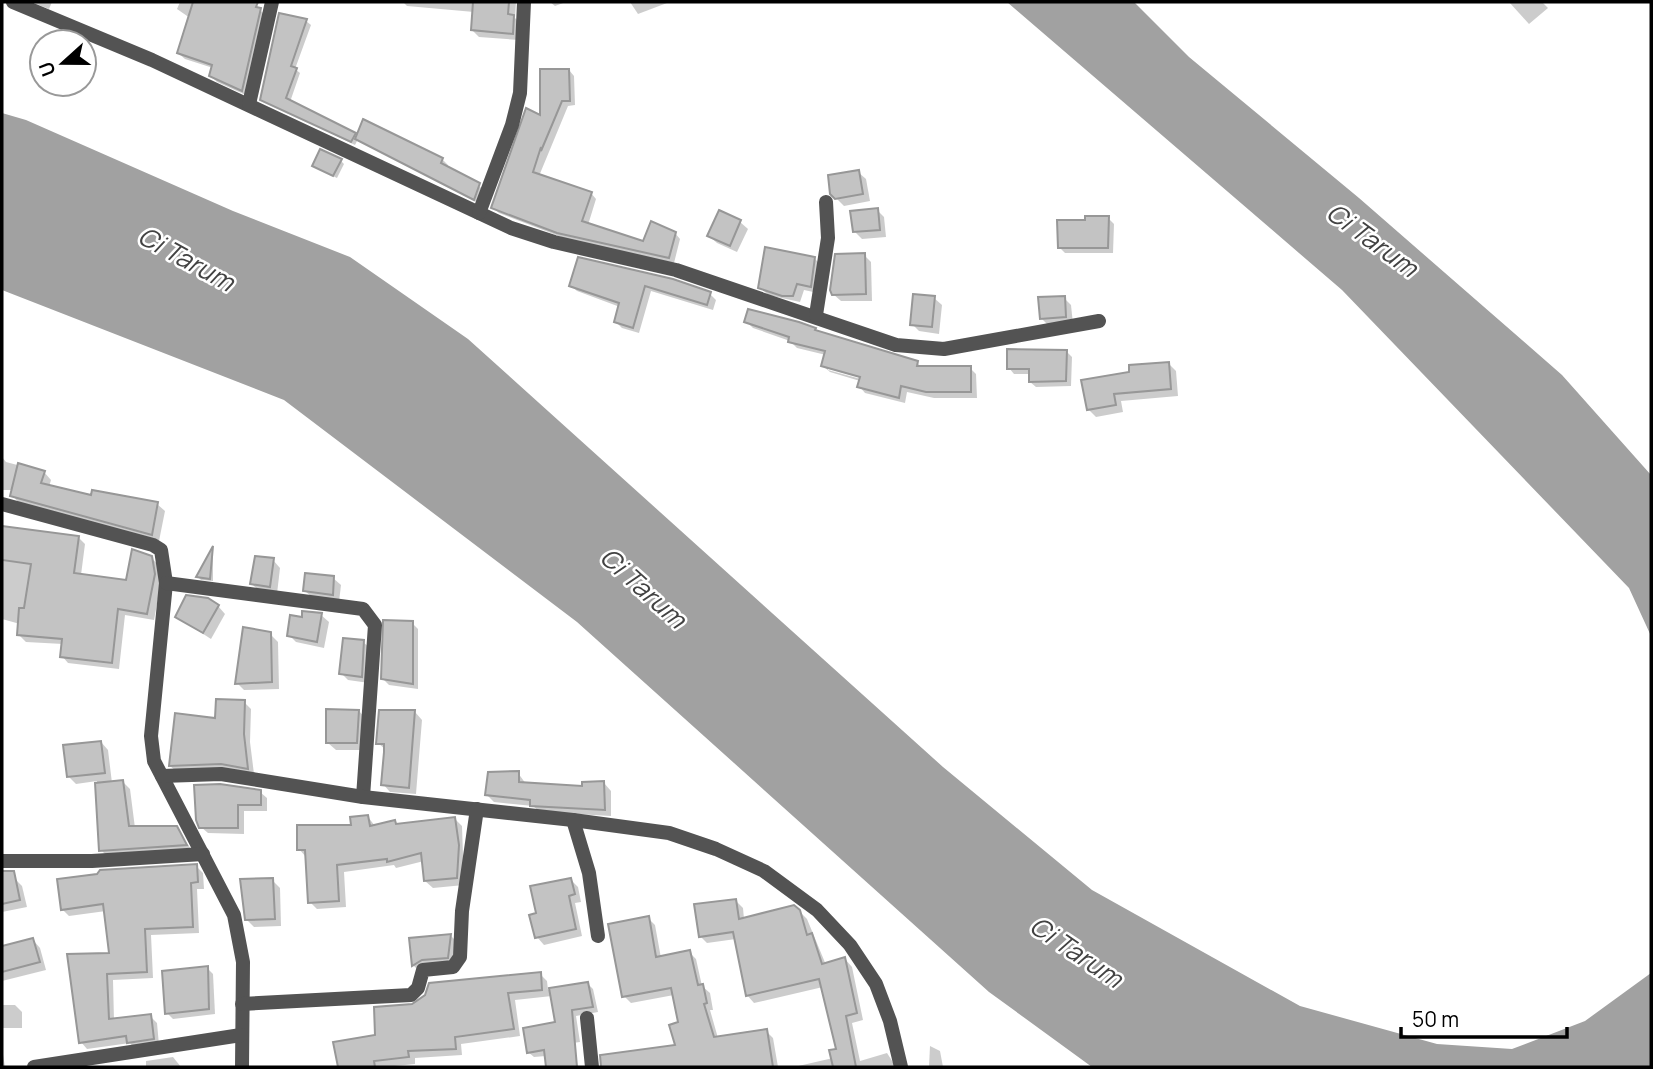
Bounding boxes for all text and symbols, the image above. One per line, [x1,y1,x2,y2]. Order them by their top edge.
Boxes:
north arrow [28,28,98,98]
text: U [33,58,62,80]
water label: Ci Tarum [1320,194,1427,286]
water label: Ci Tarum [132,217,243,300]
water label: Ci Tarum [593,539,696,637]
water label: Ci Tarum [1023,907,1132,997]
scale bar [1401,996,1567,1040]
text: 50 m [1412,1005,1459,1033]

